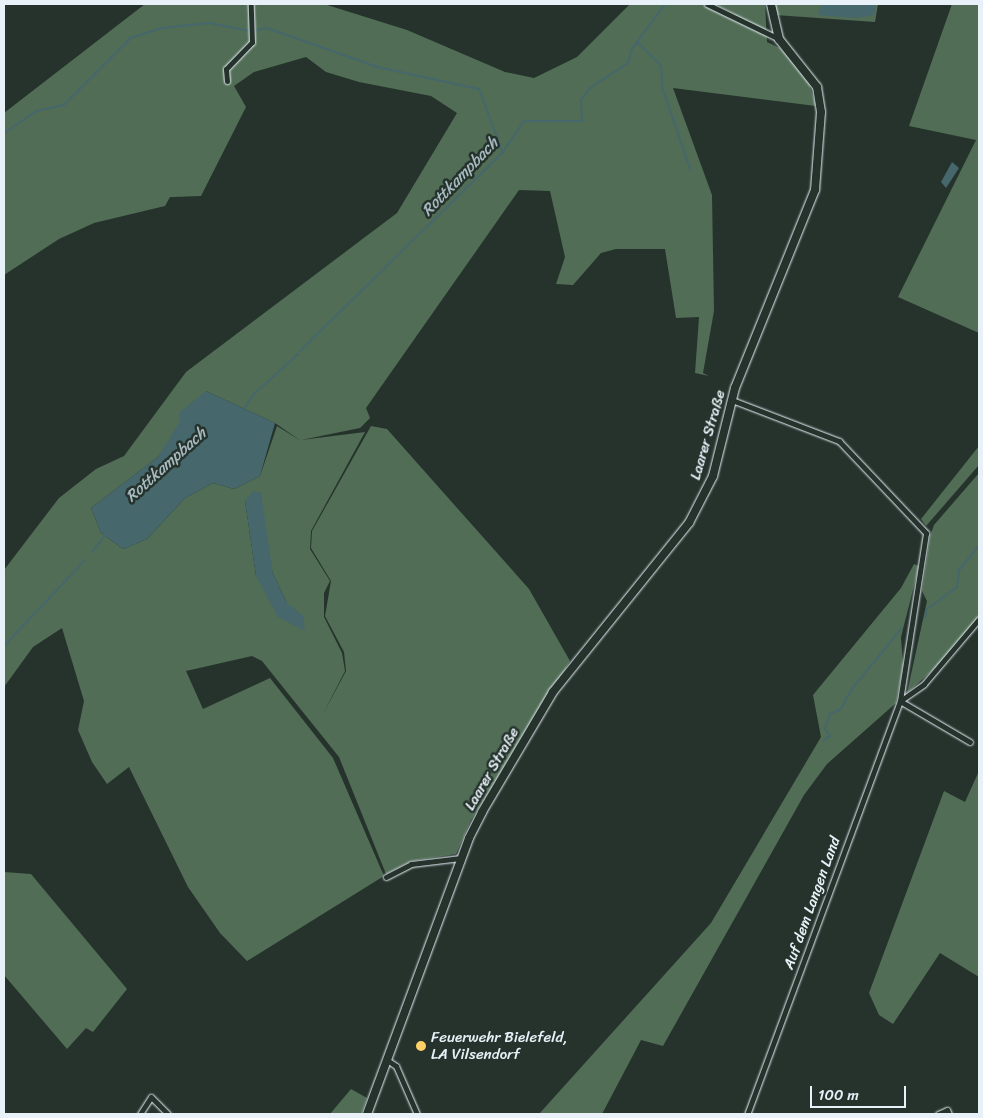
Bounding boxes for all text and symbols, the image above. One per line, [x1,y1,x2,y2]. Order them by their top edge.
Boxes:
water label: Rottkampbach [418,134,502,220]
street label: Laarer Straße [687,388,729,482]
water label: Rottkampbach [122,424,210,506]
street label: Laarer Straße [461,724,523,814]
street label: Auf dem Langen Land [780,834,844,972]
place label: Feuerwehr Bielefeld, LA Vilsendorf [431,1028,568,1063]
marker: Feuerwehr Bielefeld, LA Vilsendorf [415,1040,427,1052]
scale bar [813,1076,909,1108]
text: 100 m [818,1082,859,1108]

